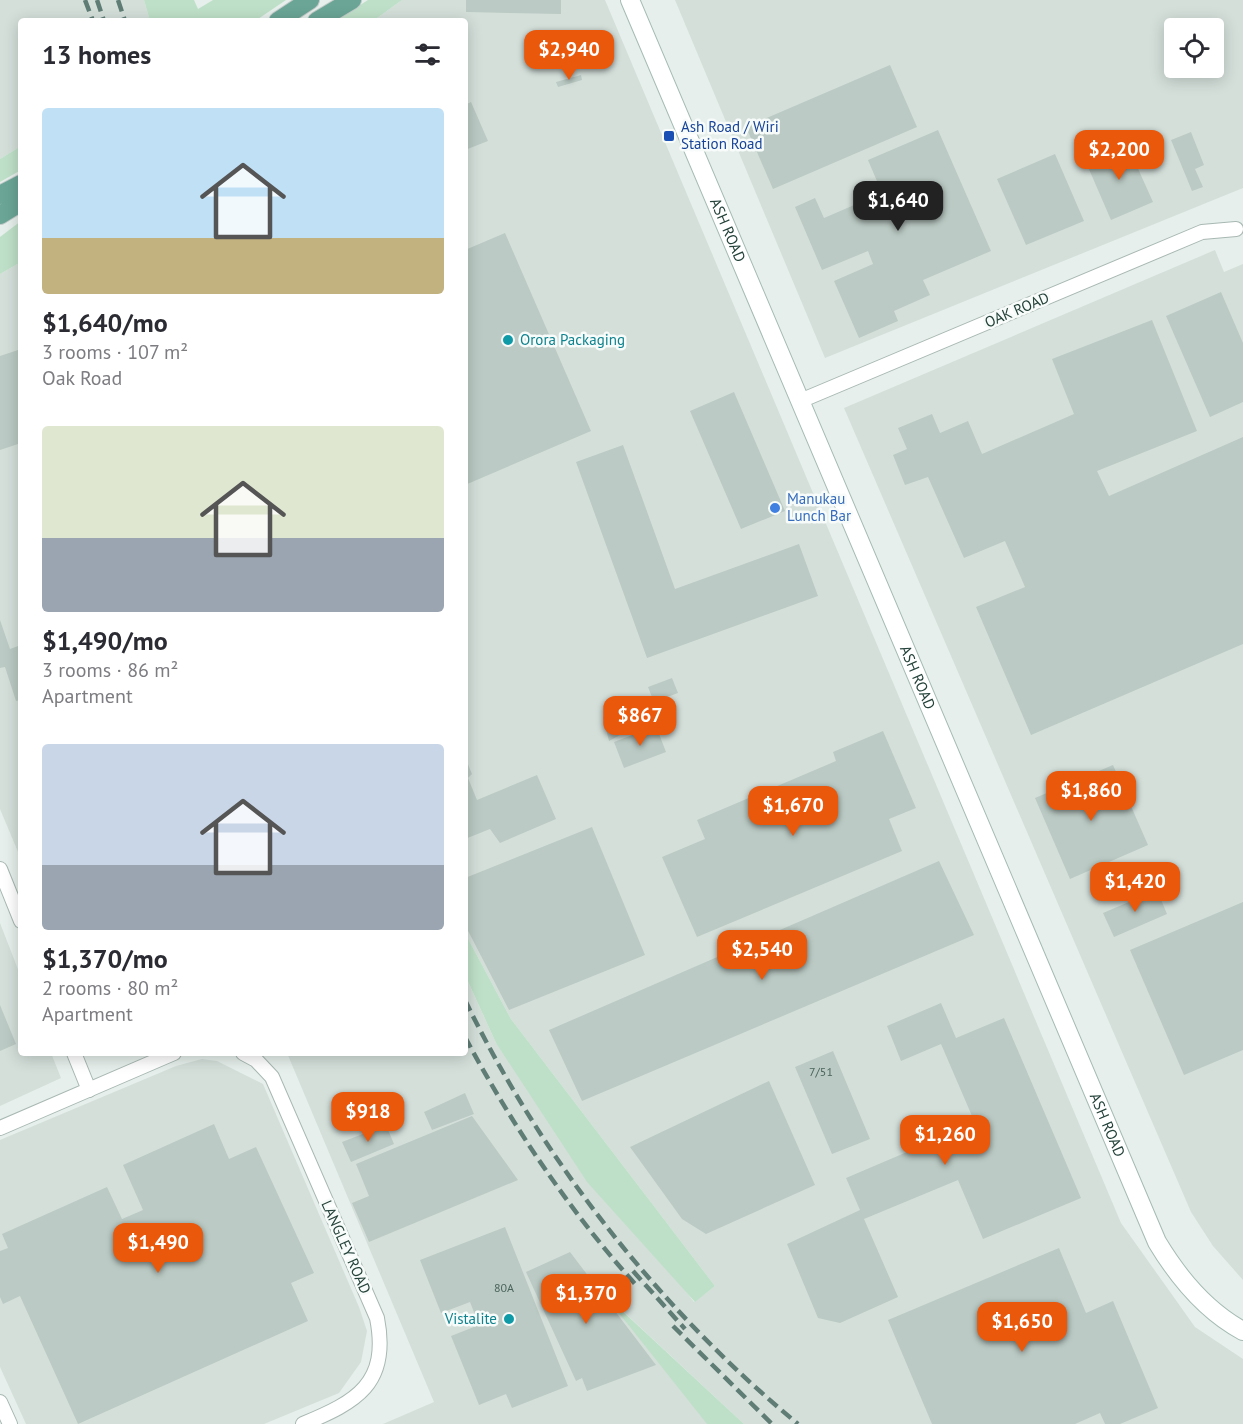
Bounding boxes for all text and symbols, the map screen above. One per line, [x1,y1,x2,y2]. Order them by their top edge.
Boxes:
map controls [1164,18,1224,78]
button: locate [1164,18,1224,78]
pin: $2,940 [520,30,618,81]
text: $2,940 [538,36,600,62]
text: 13 homes [42,38,151,71]
icon: filters [411,38,444,71]
place label: Ash Road / Wiri Station Road [681,117,779,153]
marker: Ash Road / Wiri Station Road [662,129,676,143]
pin: $2,200 [1070,130,1168,181]
text: $2,200 [1088,136,1150,162]
icon: home [189,147,297,255]
pin: $1,640 [849,181,947,232]
text: $1,640 [867,187,929,213]
street label: ASH ROAD [706,195,750,265]
street label: OAK ROAD [982,287,1052,332]
text: $1,640/mo [42,306,168,339]
place label: Orora Packaging [520,330,625,349]
marker: Orora Packaging [501,333,515,347]
text: 3 rooms · 107 m² [42,339,188,365]
text: Oak Road [42,365,122,391]
icon: home [189,465,297,573]
place label: Manukau Lunch Bar [787,489,851,525]
marker: Manukau Lunch Bar [768,501,782,515]
text: $1,490/mo [42,624,168,657]
street label: ASH ROAD [896,643,940,712]
text: 3 rooms · 86 m² [42,657,178,683]
text: Apartment [42,683,133,709]
pin: $867 [604,696,676,747]
text: $867 [617,702,663,728]
pin: $1,860 [1042,771,1140,822]
text: $1,860 [1060,777,1122,803]
icon: home [189,783,297,891]
pin: $1,670 [744,786,842,837]
text: $1,670 [762,792,824,818]
pin: $1,420 [1086,862,1184,913]
text: $1,420 [1104,868,1166,894]
pin: $2,540 [713,930,811,981]
text: $2,540 [731,936,793,962]
text: $1,370/mo [42,942,168,975]
text: 2 rooms · 80 m² [42,975,178,1001]
text: Apartment [42,1001,133,1027]
house number: 7/51 [809,1064,833,1079]
street label: ASH ROAD [1086,1090,1130,1160]
pin: $918 [332,1092,404,1143]
text: $918 [345,1098,391,1124]
pin: $1,260 [896,1115,994,1166]
text: $1,260 [914,1121,976,1147]
street label: LANGLEY ROAD [317,1197,376,1297]
pin: $1,490 [109,1223,207,1274]
text: $1,490 [127,1229,189,1255]
pin: $1,370 [537,1274,635,1325]
house number: 80A [494,1280,514,1295]
text: $1,370 [555,1280,617,1306]
pin: $1,650 [973,1302,1071,1353]
text: $1,650 [991,1308,1053,1334]
place label: Vistalite [444,1309,497,1328]
marker: Vistalite [502,1312,516,1326]

